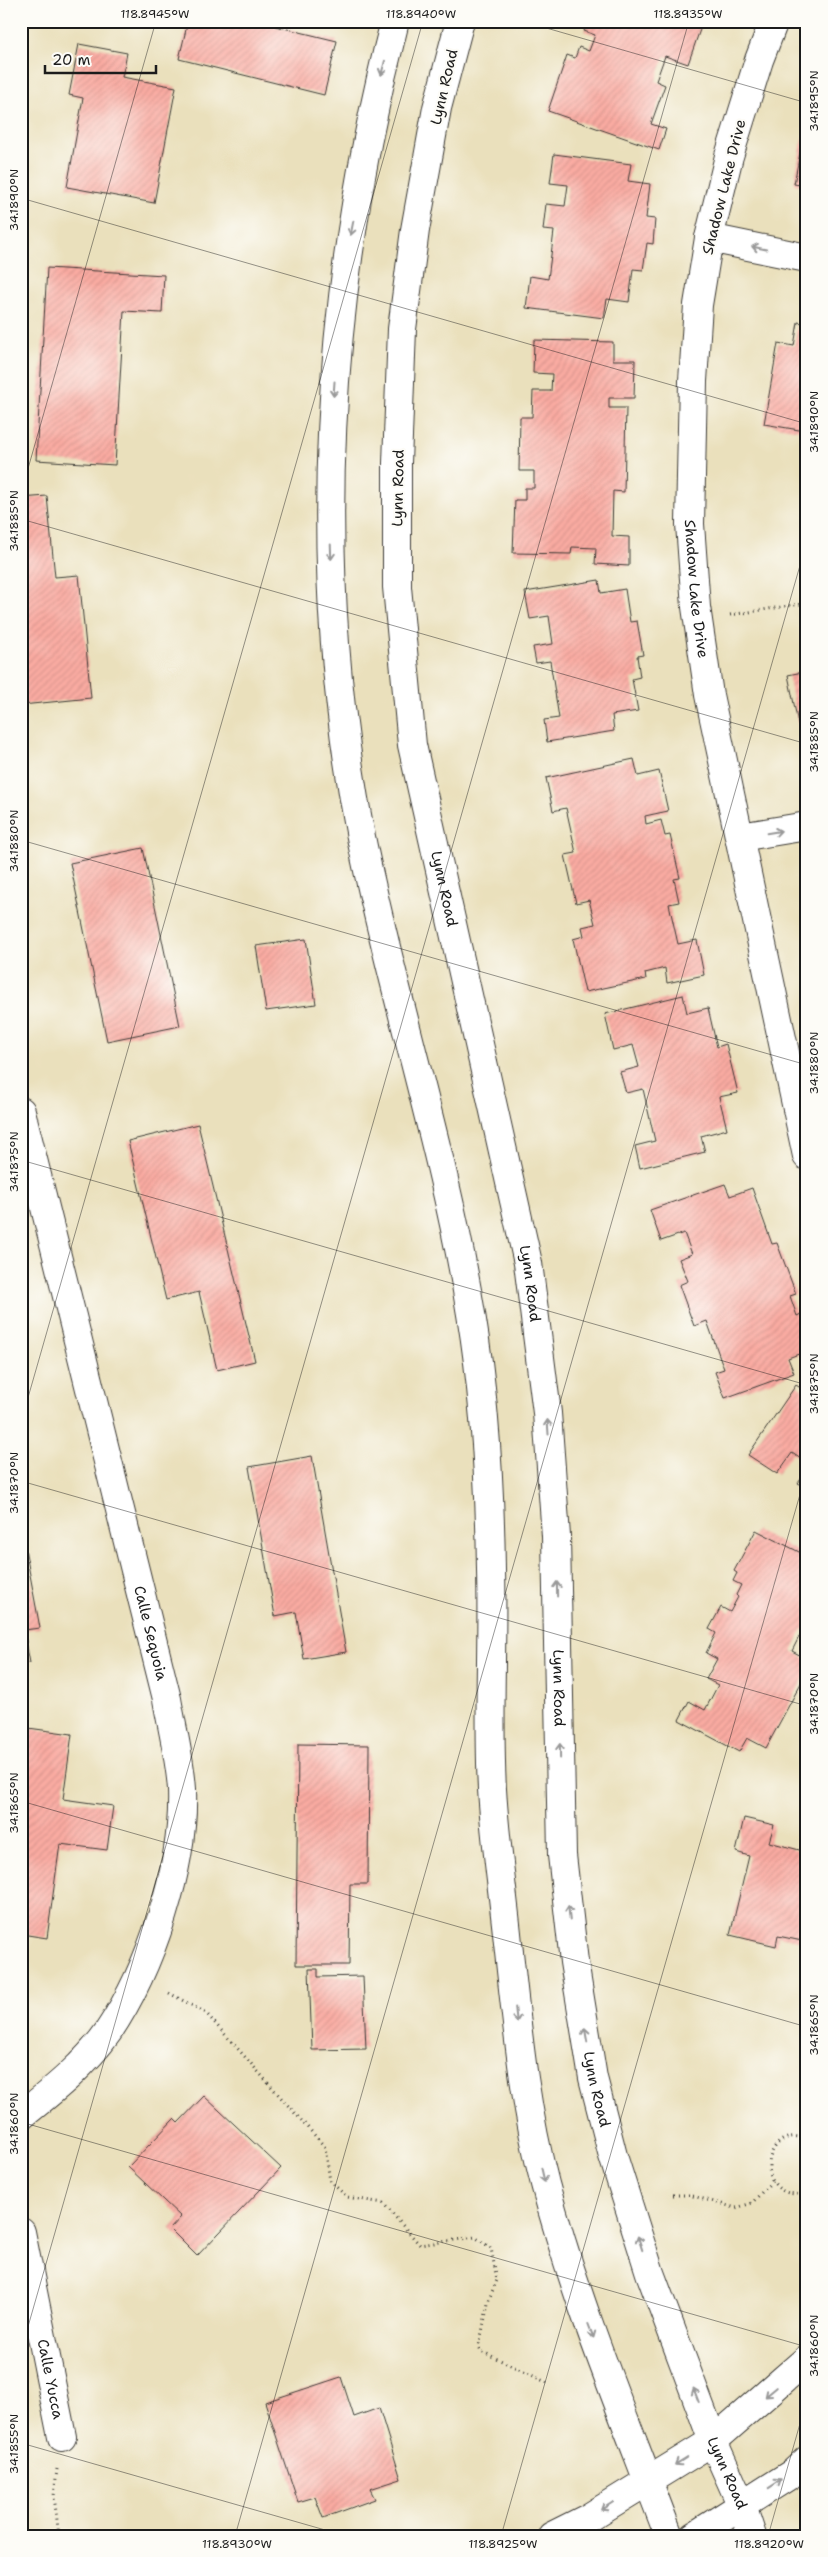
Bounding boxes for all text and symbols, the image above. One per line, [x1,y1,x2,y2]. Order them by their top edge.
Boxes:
text: 118.8945°W [120,6,190,22]
text: 118.8940°W [386,6,456,22]
text: 118.8935°W [654,6,722,22]
scale bar [45,42,156,74]
street label: Lynn Road [426,47,463,127]
text: 20 m [52,50,91,70]
one-way arrow [378,60,387,76]
text: 34.1895°N [806,70,822,132]
street label: Shadow Lake Drive [697,117,751,257]
text: 34.1890°N [6,169,22,231]
one-way arrow [346,219,356,235]
one-way arrow [751,243,767,252]
one-way arrow [329,381,338,397]
text: 34.1890°N [806,391,822,453]
street label: Lynn Road [387,449,409,527]
text: 34.1885°N [6,490,22,552]
street label: Shadow Lake Drive [680,519,713,659]
one-way arrow [326,543,336,559]
text: 34.1885°N [806,711,822,773]
text: 34.1880°N [6,810,22,872]
one-way arrow [765,826,781,836]
street label: Lynn Road [426,849,463,929]
text: 34.1880°N [806,1032,822,1094]
text: 34.1875°N [6,1131,22,1193]
street label: Lynn Road [514,1243,545,1323]
text: 34.1875°N [806,1353,822,1415]
one-way arrow [543,1419,553,1435]
text: 34.1870°N [6,1452,22,1514]
one-way arrow [552,1581,561,1597]
street label: Calle Sequoia [129,1584,172,1683]
street label: Lynn Road [548,1649,570,1727]
text: 34.1870°N [806,1673,822,1735]
one-way arrow [555,1744,565,1760]
text: 34.1865°N [6,1772,22,1834]
one-way arrow [564,1906,574,1922]
text: 34.1865°N [806,1994,822,2056]
one-way arrow [511,2007,521,2023]
one-way arrow [581,2027,591,2043]
street label: Lynn Road [579,2050,615,2130]
text: 34.1860°N [6,2093,22,2155]
one-way arrow [539,2167,548,2183]
one-way arrow [635,2235,644,2251]
text: 34.1860°N [806,2315,822,2377]
one-way arrow [587,2322,596,2338]
street label: Calle Yucca [33,2337,68,2422]
one-way arrow [765,2387,778,2398]
one-way arrow [690,2388,700,2403]
text: 34.1855°N [6,2414,22,2474]
street label: Lynn Road [702,2434,752,2513]
one-way arrow [674,2456,688,2466]
one-way arrow [768,2479,782,2489]
one-way arrow [601,2502,615,2512]
text: 118.8930°W [202,2536,272,2552]
text: 118.8925°W [468,2536,538,2552]
text: 118.8920°W [734,2536,804,2552]

